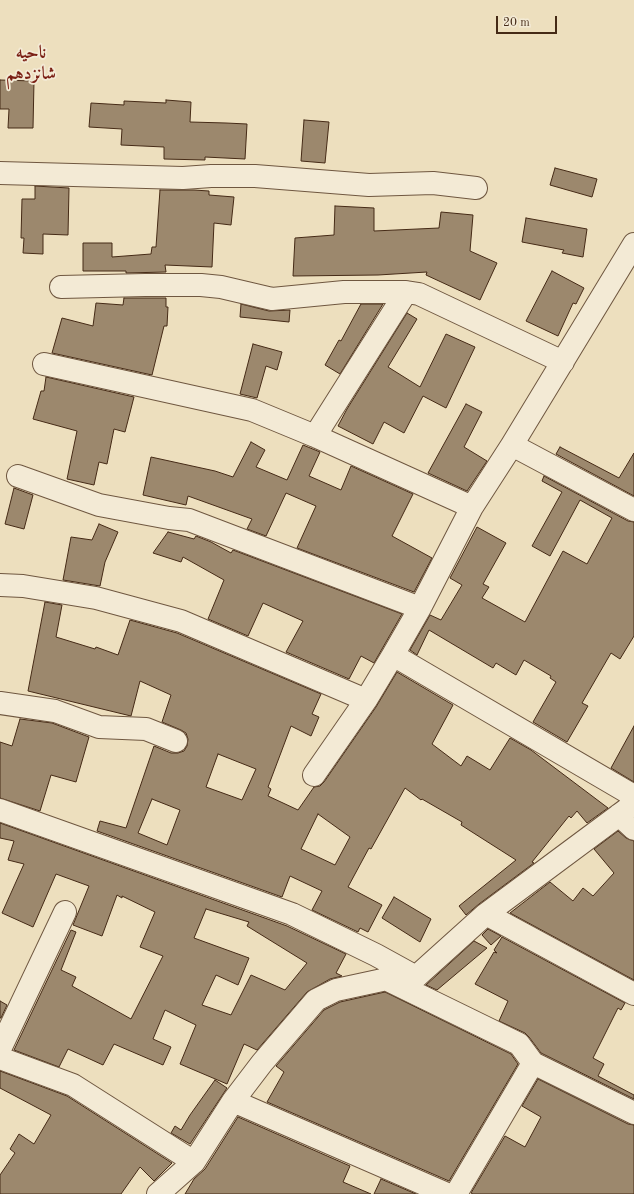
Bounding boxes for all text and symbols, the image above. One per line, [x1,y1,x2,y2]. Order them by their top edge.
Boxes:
scale bar [498,8,559,34]
text: 20 m [503,17,530,29]
district label: ناحیه شانزدهم [6,42,56,84]

